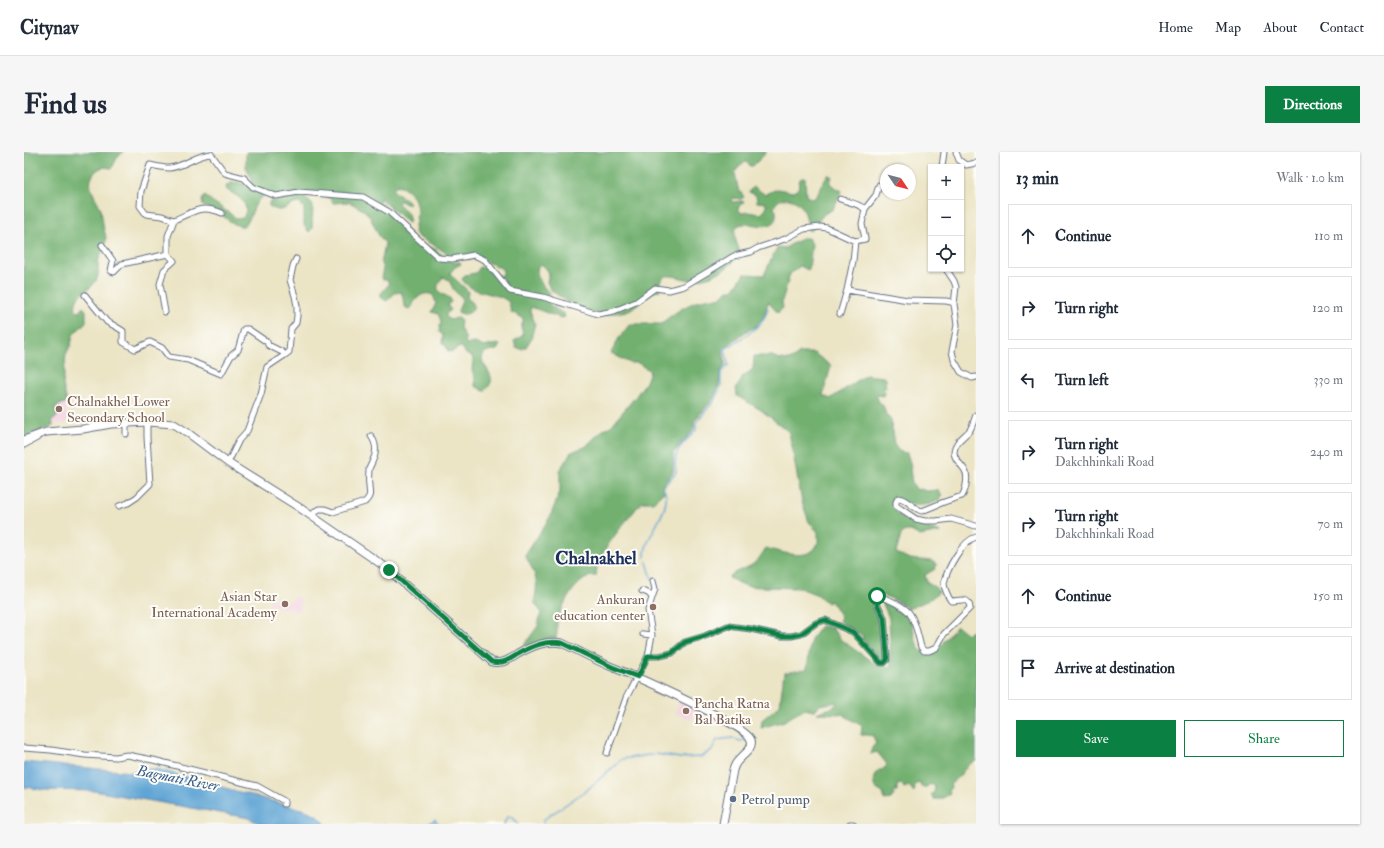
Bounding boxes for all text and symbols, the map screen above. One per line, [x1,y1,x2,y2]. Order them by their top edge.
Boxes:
text: Citynav [20,16,79,40]
text: Home [1158,19,1193,36]
text: Map [1215,19,1241,36]
text: About [1263,19,1297,36]
text: Contact [1319,19,1364,36]
button: Directions [1265,86,1360,123]
text: Find us [24,87,107,122]
north arrow [880,164,916,200]
map controls [928,164,964,272]
button: + [928,164,964,200]
text: 13 min [1016,168,1059,189]
text: Walk · 1.0 km [1276,170,1344,186]
button: − [928,200,964,236]
icon: ahead [1017,225,1039,247]
text: Continue [1055,227,1111,246]
text: 110 m [1314,228,1343,244]
button: locate [928,236,964,272]
icon: right [1017,297,1039,319]
text: Turn right [1055,299,1118,318]
text: 120 m [1312,300,1343,316]
icon: left [1017,369,1039,391]
text: Turn left [1055,371,1109,390]
text: 330 m [1314,372,1343,388]
place label: Chalnakhel Lower Secondary School [67,393,171,427]
marker: Chalnakhel Lower Secondary School [54,404,64,414]
text: Turn right [1055,435,1118,454]
icon: right [1017,441,1039,463]
text: 240 m [1310,444,1343,460]
text: Dakchhinkali Road [1055,454,1154,470]
text: Turn right [1055,507,1118,526]
icon: right [1017,513,1039,535]
text: 70 m [1318,516,1343,532]
text: Dakchhinkali Road [1055,526,1154,542]
district label: Chalnakhel [555,547,637,570]
route end [380,561,398,579]
icon: ahead [1017,585,1039,607]
route start [868,587,886,605]
text: Continue [1055,587,1111,606]
place label: Asian Star International Academy [151,588,278,622]
text: 150 m [1313,588,1343,604]
place label: Ankuran education center [554,591,646,624]
marker: Asian Star International Academy [280,599,290,609]
marker: Ankuran education center [648,602,658,612]
icon: arrive [1017,657,1039,679]
text: Arrive at destination [1055,659,1175,678]
place label: Pancha Ratna Bal Batika [694,695,770,728]
marker: Pancha Ratna Bal Batika [681,706,691,716]
button: Save [1016,720,1176,757]
button: Share [1184,720,1344,757]
water label: Bagmati River [134,761,222,796]
place label: Petrol pump [741,791,810,809]
marker: Petrol pump [728,794,738,804]

